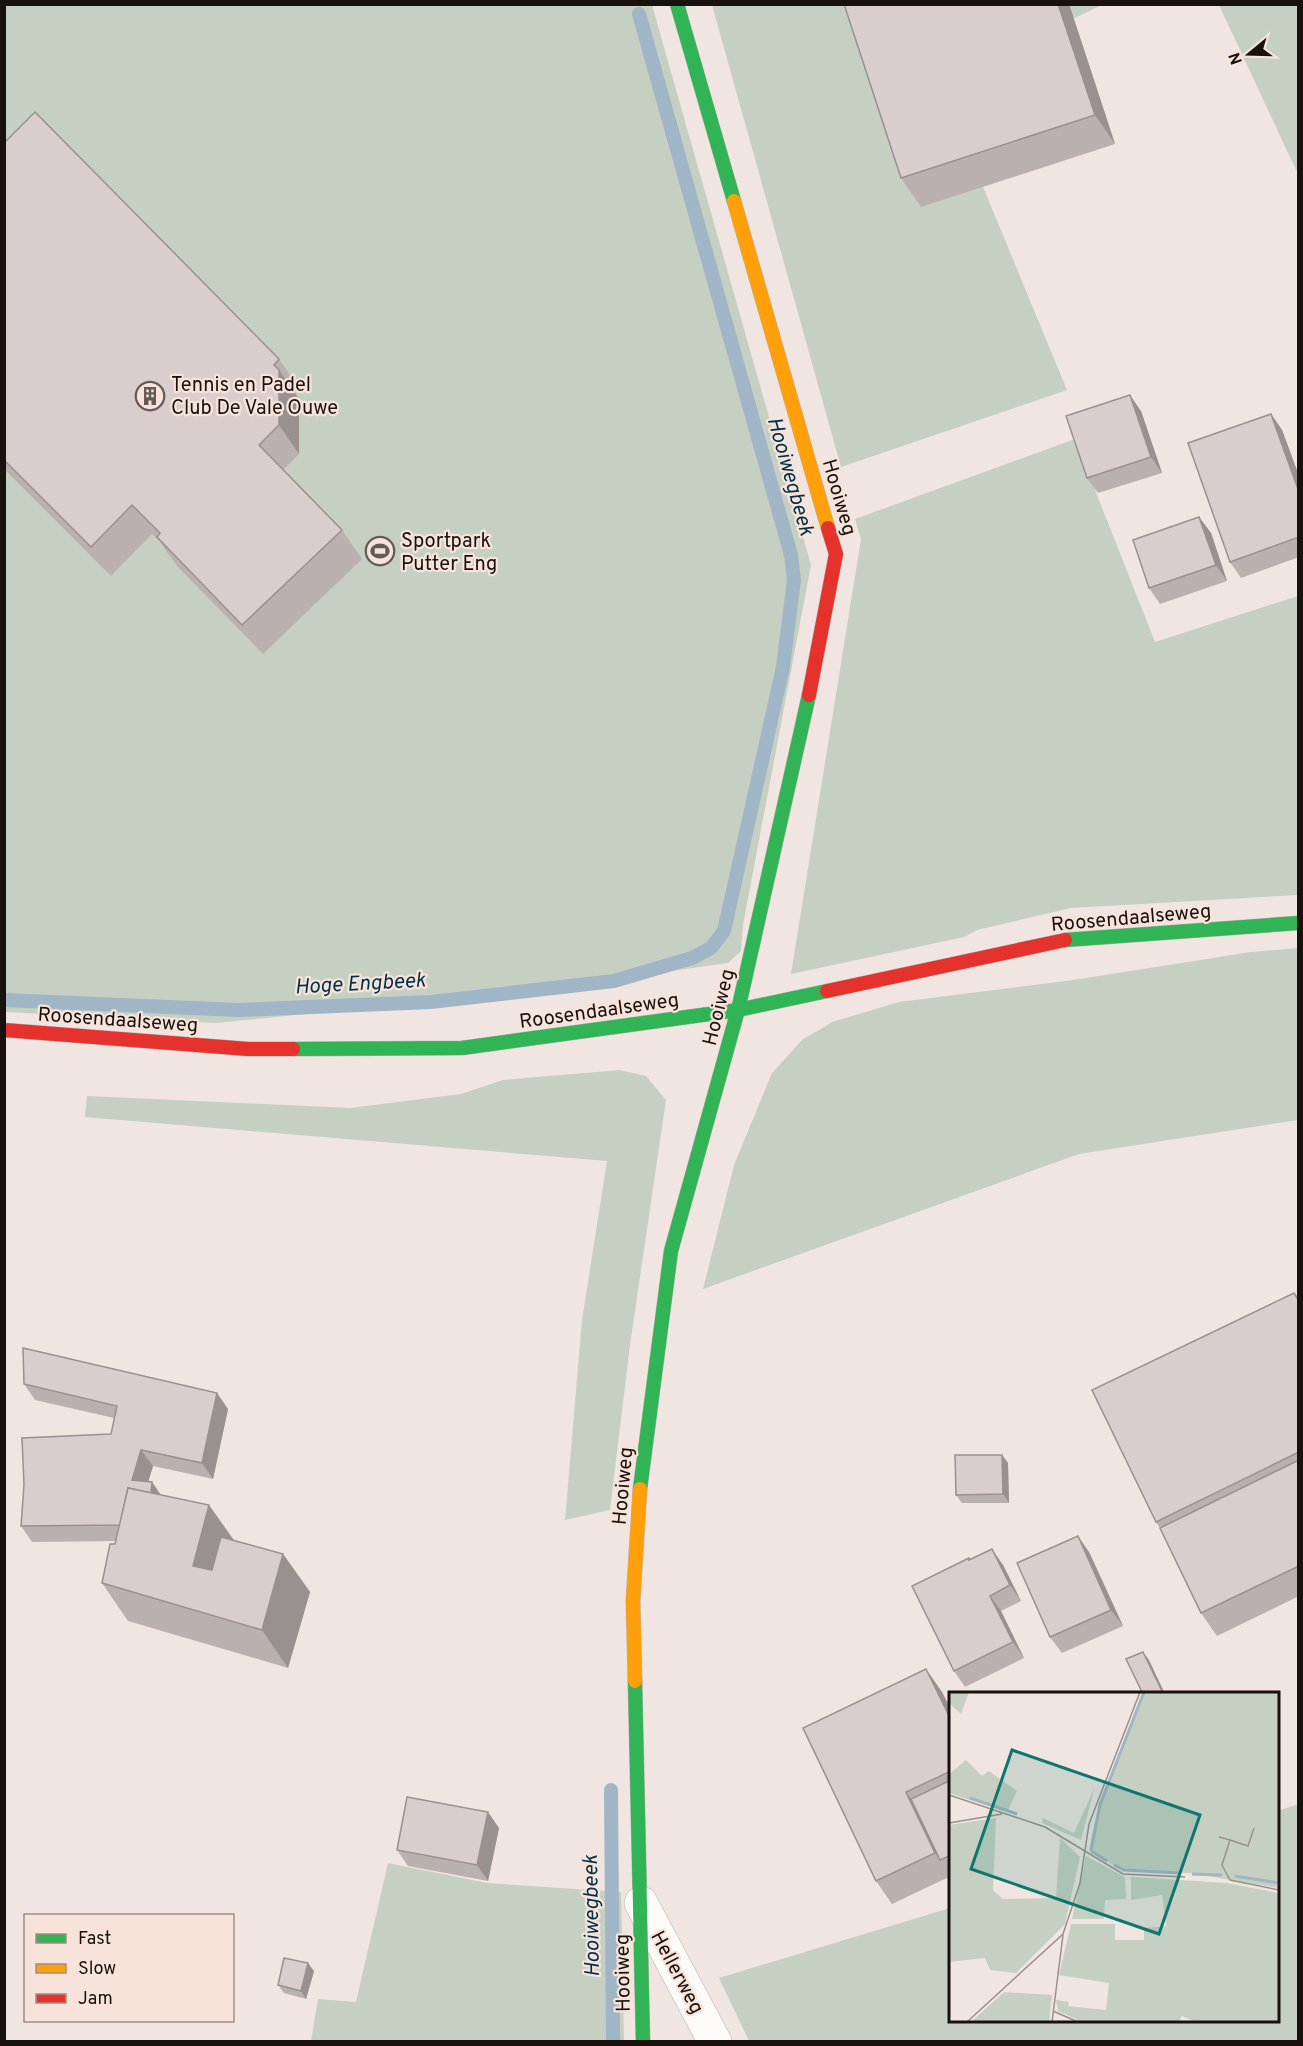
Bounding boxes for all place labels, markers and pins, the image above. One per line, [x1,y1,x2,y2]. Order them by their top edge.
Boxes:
place label: Tennis en Padel Club De Vale Ouwe [171,373,338,422]
building icon: Tennis en Padel Club De Vale Ouwe [134,380,166,412]
place label: Sportpark Putter Eng [401,529,497,578]
sports icon: Sportpark Putter Eng [364,535,396,567]

